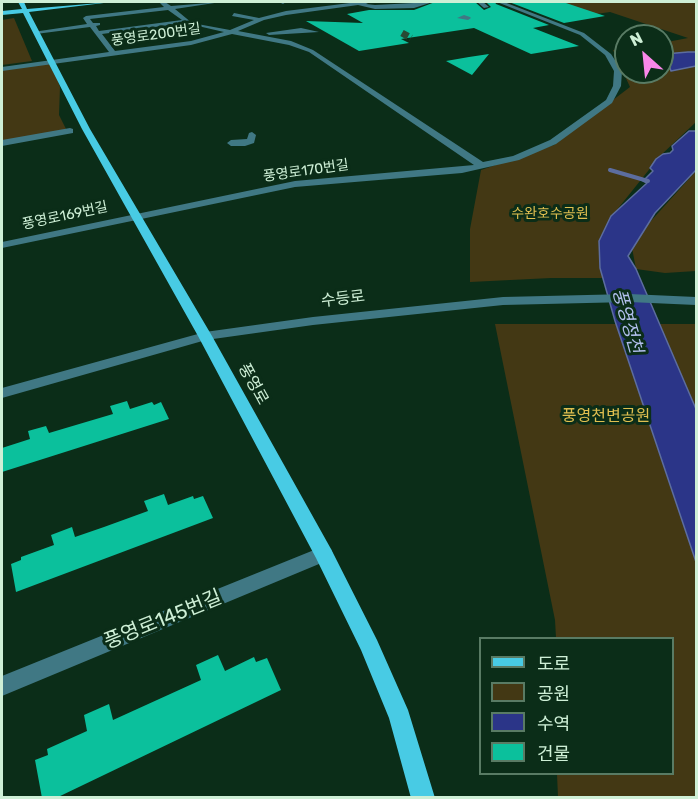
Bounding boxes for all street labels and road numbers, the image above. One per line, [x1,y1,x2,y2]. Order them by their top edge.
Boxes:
street label: 풍영로200번길 [110,20,202,50]
street label: 풍영로170번길 [262,157,350,185]
street label: 풍영로169번길 [21,199,109,233]
street label: 수등로 [320,287,366,311]
street label: 풍영로 [234,360,272,408]
street label: 풍영로145번길 [101,585,225,655]

